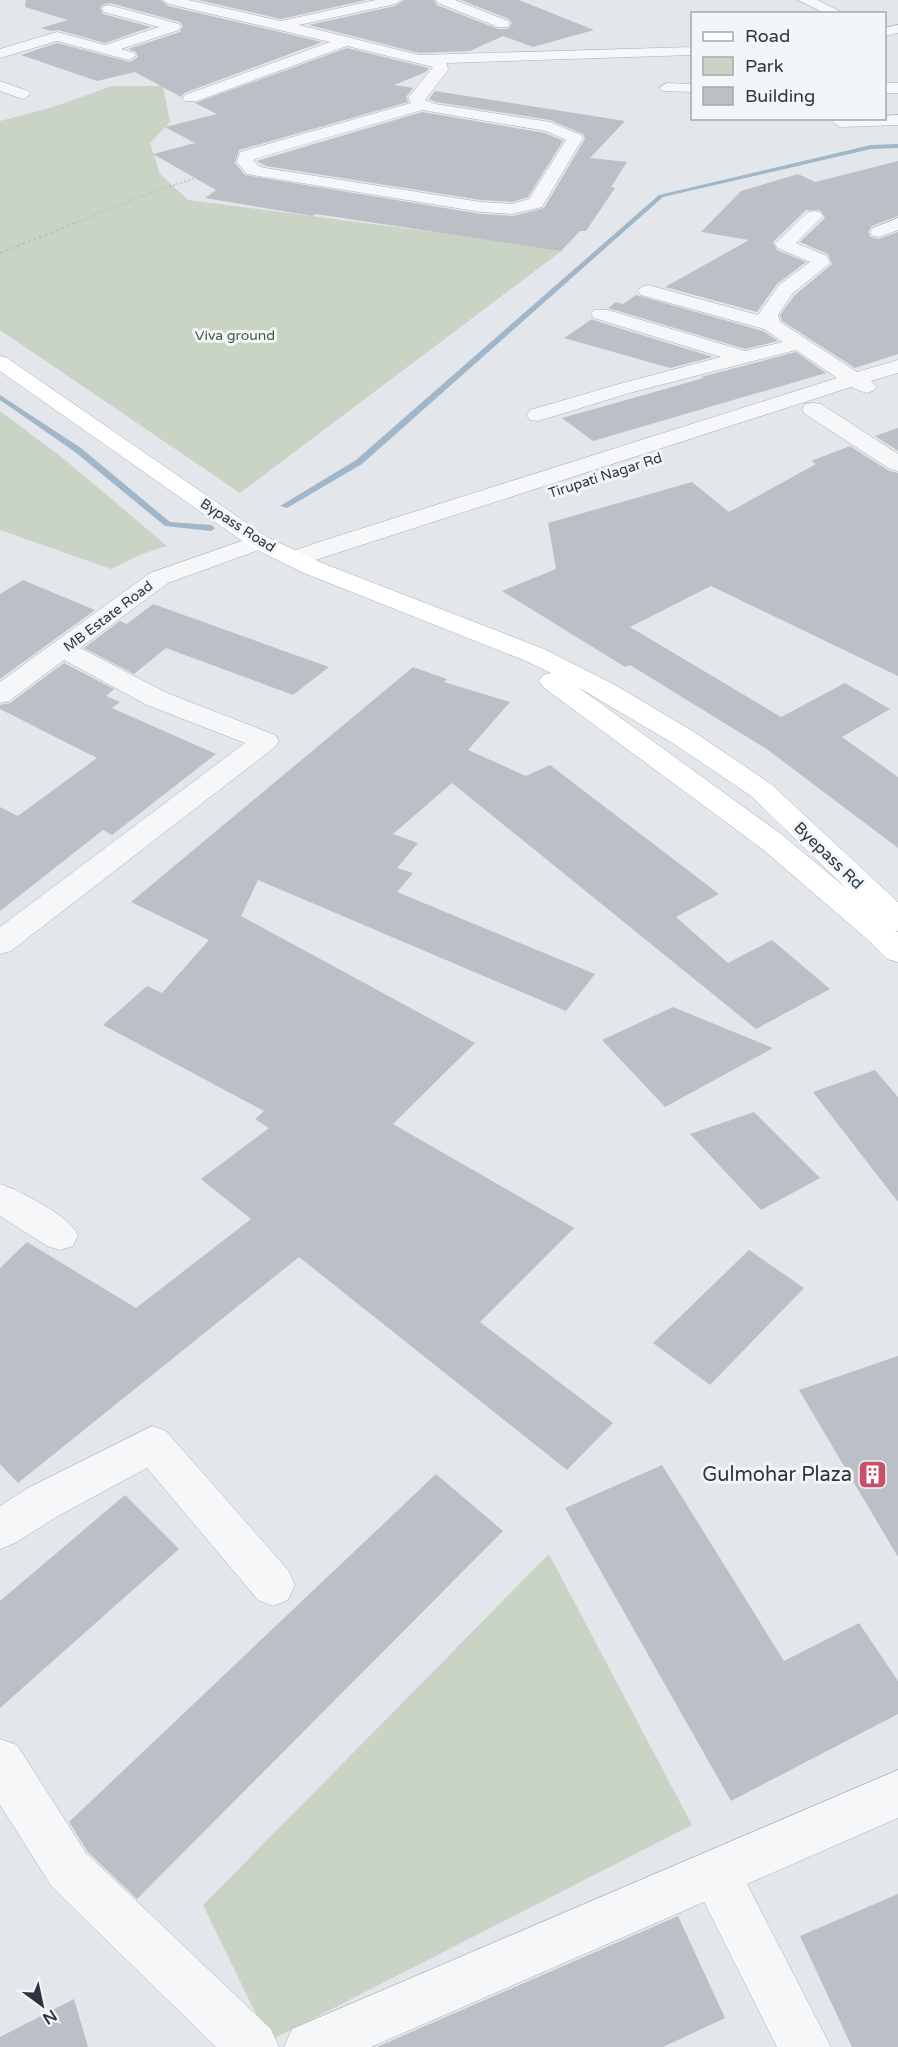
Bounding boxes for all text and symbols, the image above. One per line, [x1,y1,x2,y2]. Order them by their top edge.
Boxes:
legend [691,12,886,120]
text: Road [745,25,790,47]
text: Park [745,55,784,77]
text: Building [745,85,815,107]
park label: Viva ground [195,327,275,344]
street label: Tirupati Nagar Rd [546,449,664,502]
street label: Bypass Road [197,495,278,556]
street label: MB Estate Road [60,577,156,656]
street label: Byepass Rd [790,818,867,894]
building icon: Gulmohar Plaza [857,1458,889,1490]
place label: Gulmohar Plaza [702,1463,852,1487]
north arrow [12,1975,72,2035]
text: N [39,2005,60,2029]

